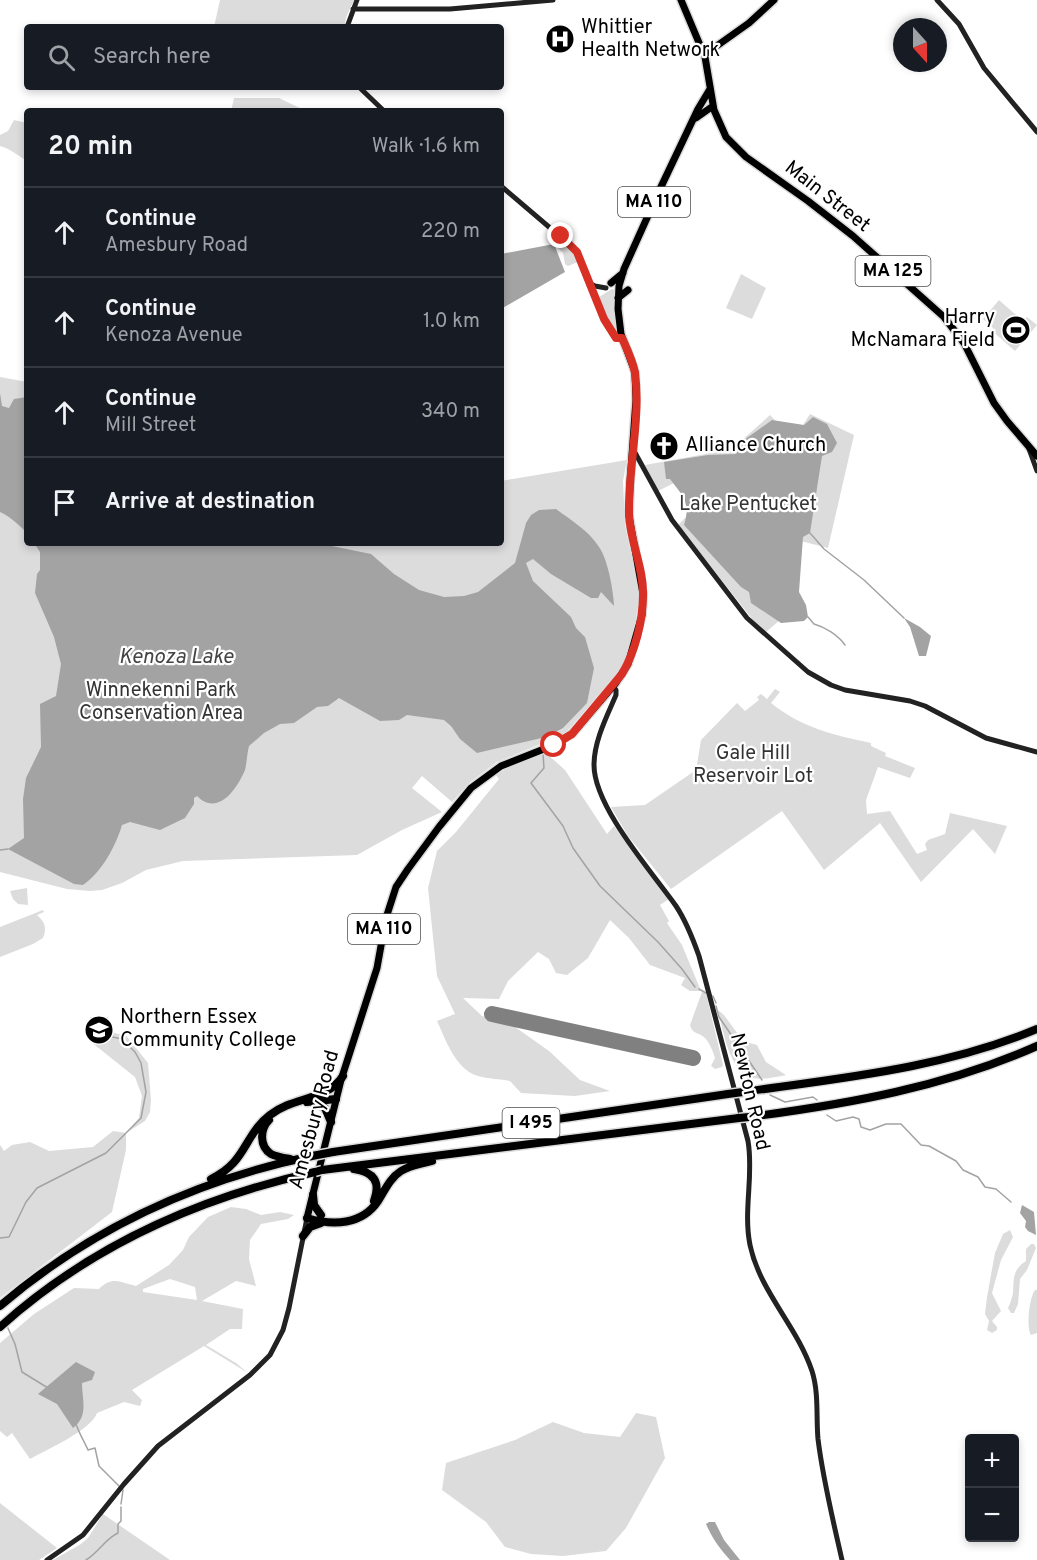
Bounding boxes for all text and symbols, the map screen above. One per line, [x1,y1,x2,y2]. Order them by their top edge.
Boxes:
place label: Whittier Health Network [581,15,720,64]
north arrow [893,18,947,72]
hospital icon: Whittier Health Network [544,23,576,55]
search box [24,24,504,90]
icon: search [45,41,78,74]
text: Search here [93,44,211,71]
text: 20 min [48,131,133,164]
text: Walk · 1.6 km [372,134,480,160]
street label: Main Street [779,155,875,239]
road number: MA 110 [618,187,690,217]
text: Continue [105,206,196,233]
icon: ahead [48,216,81,249]
text: 220 m [421,219,480,245]
route end [547,222,573,248]
text: Amesbury Road [105,233,248,259]
road number: MA 125 [856,256,930,286]
text: Continue [105,296,196,323]
place label: Harry McNamara Field [851,305,995,354]
icon: ahead [48,306,81,339]
text: 1.0 km [423,309,480,335]
sports icon: Harry McNamara Field [1000,314,1032,346]
text: Kenoza Avenue [105,323,243,349]
text: Continue [105,386,196,413]
icon: ahead [48,396,81,429]
text: 340 m [421,399,480,425]
text: Mill Street [105,413,196,439]
church icon: Alliance Church [648,430,680,462]
place label: Alliance Church [685,433,826,459]
icon: arrive [48,486,81,519]
text: Arrive at destination [105,489,315,516]
park label: Lake Pentucket [679,492,817,518]
water label: Kenoza Lake [119,644,235,671]
park label: Winnekenni Park Conservation Area [79,678,243,727]
route start [540,731,566,757]
park label: Gale Hill Reservoir Lot [693,741,813,790]
road number: MA 110 [348,914,420,944]
place label: Northern Essex Community College [120,1005,296,1054]
school or university icon: Northern Essex Community College [83,1014,115,1046]
street label: Newton Road [723,1031,775,1153]
street label: Amesbury Road [284,1048,346,1192]
road number: I 495 [502,1108,560,1138]
map controls [965,1434,1019,1542]
button: + [965,1434,1019,1488]
button: − [965,1488,1019,1542]

